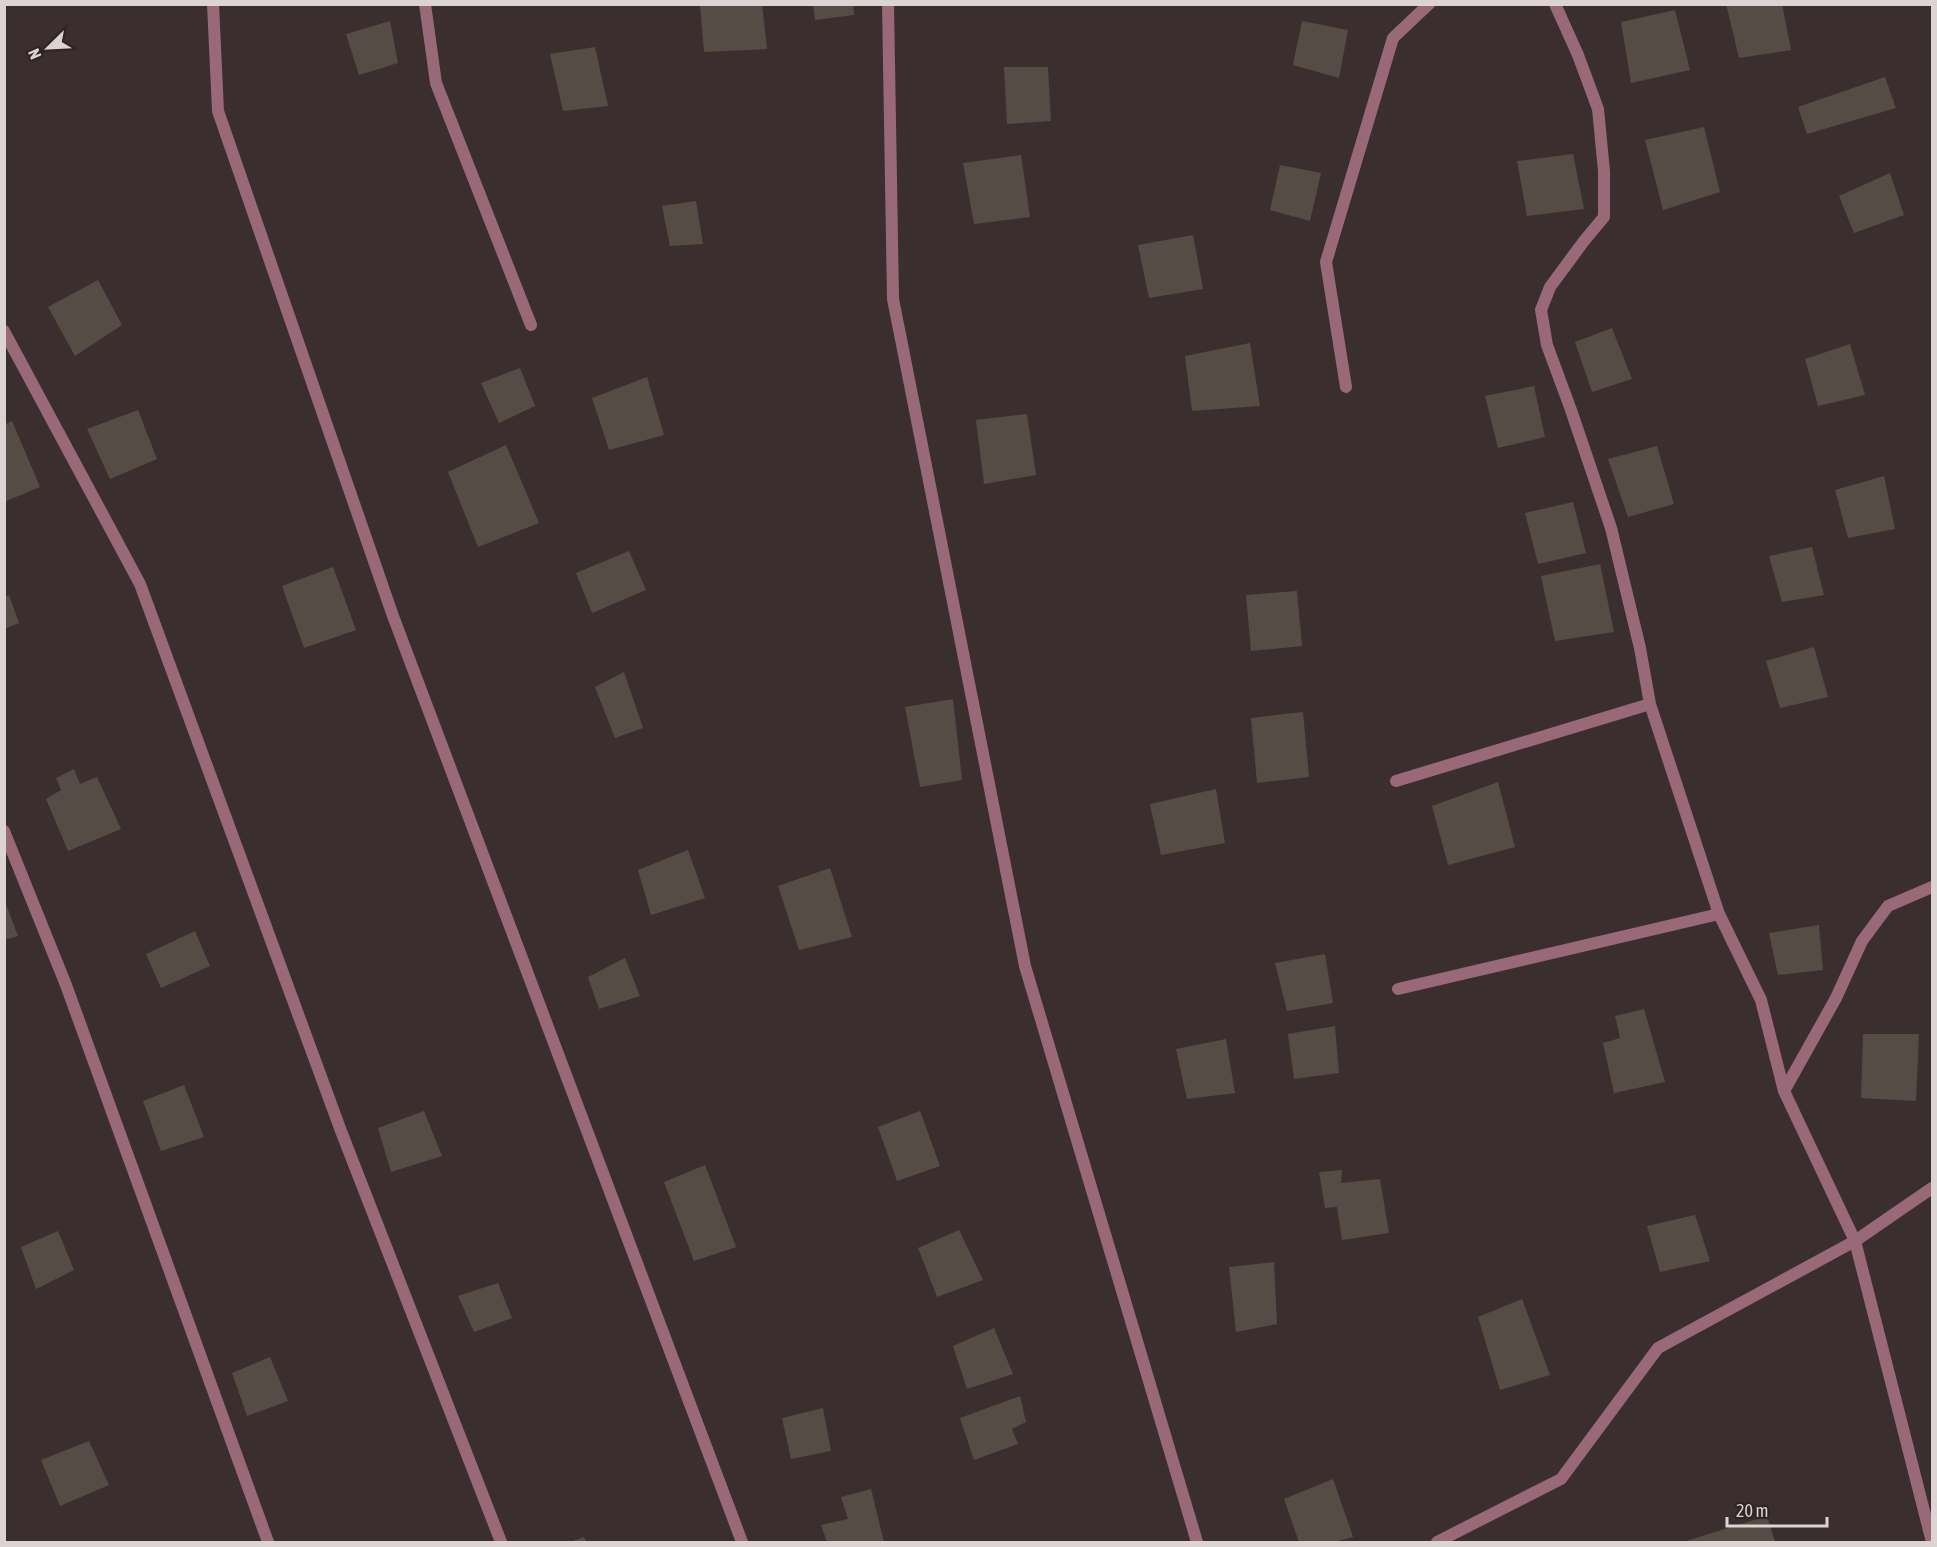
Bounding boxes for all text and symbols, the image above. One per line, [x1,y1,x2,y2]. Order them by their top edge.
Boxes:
north arrow [18,18,78,78]
text: N [24,46,44,62]
scale bar [1727,1490,1828,1528]
text: 20 m [1736,1500,1768,1521]

